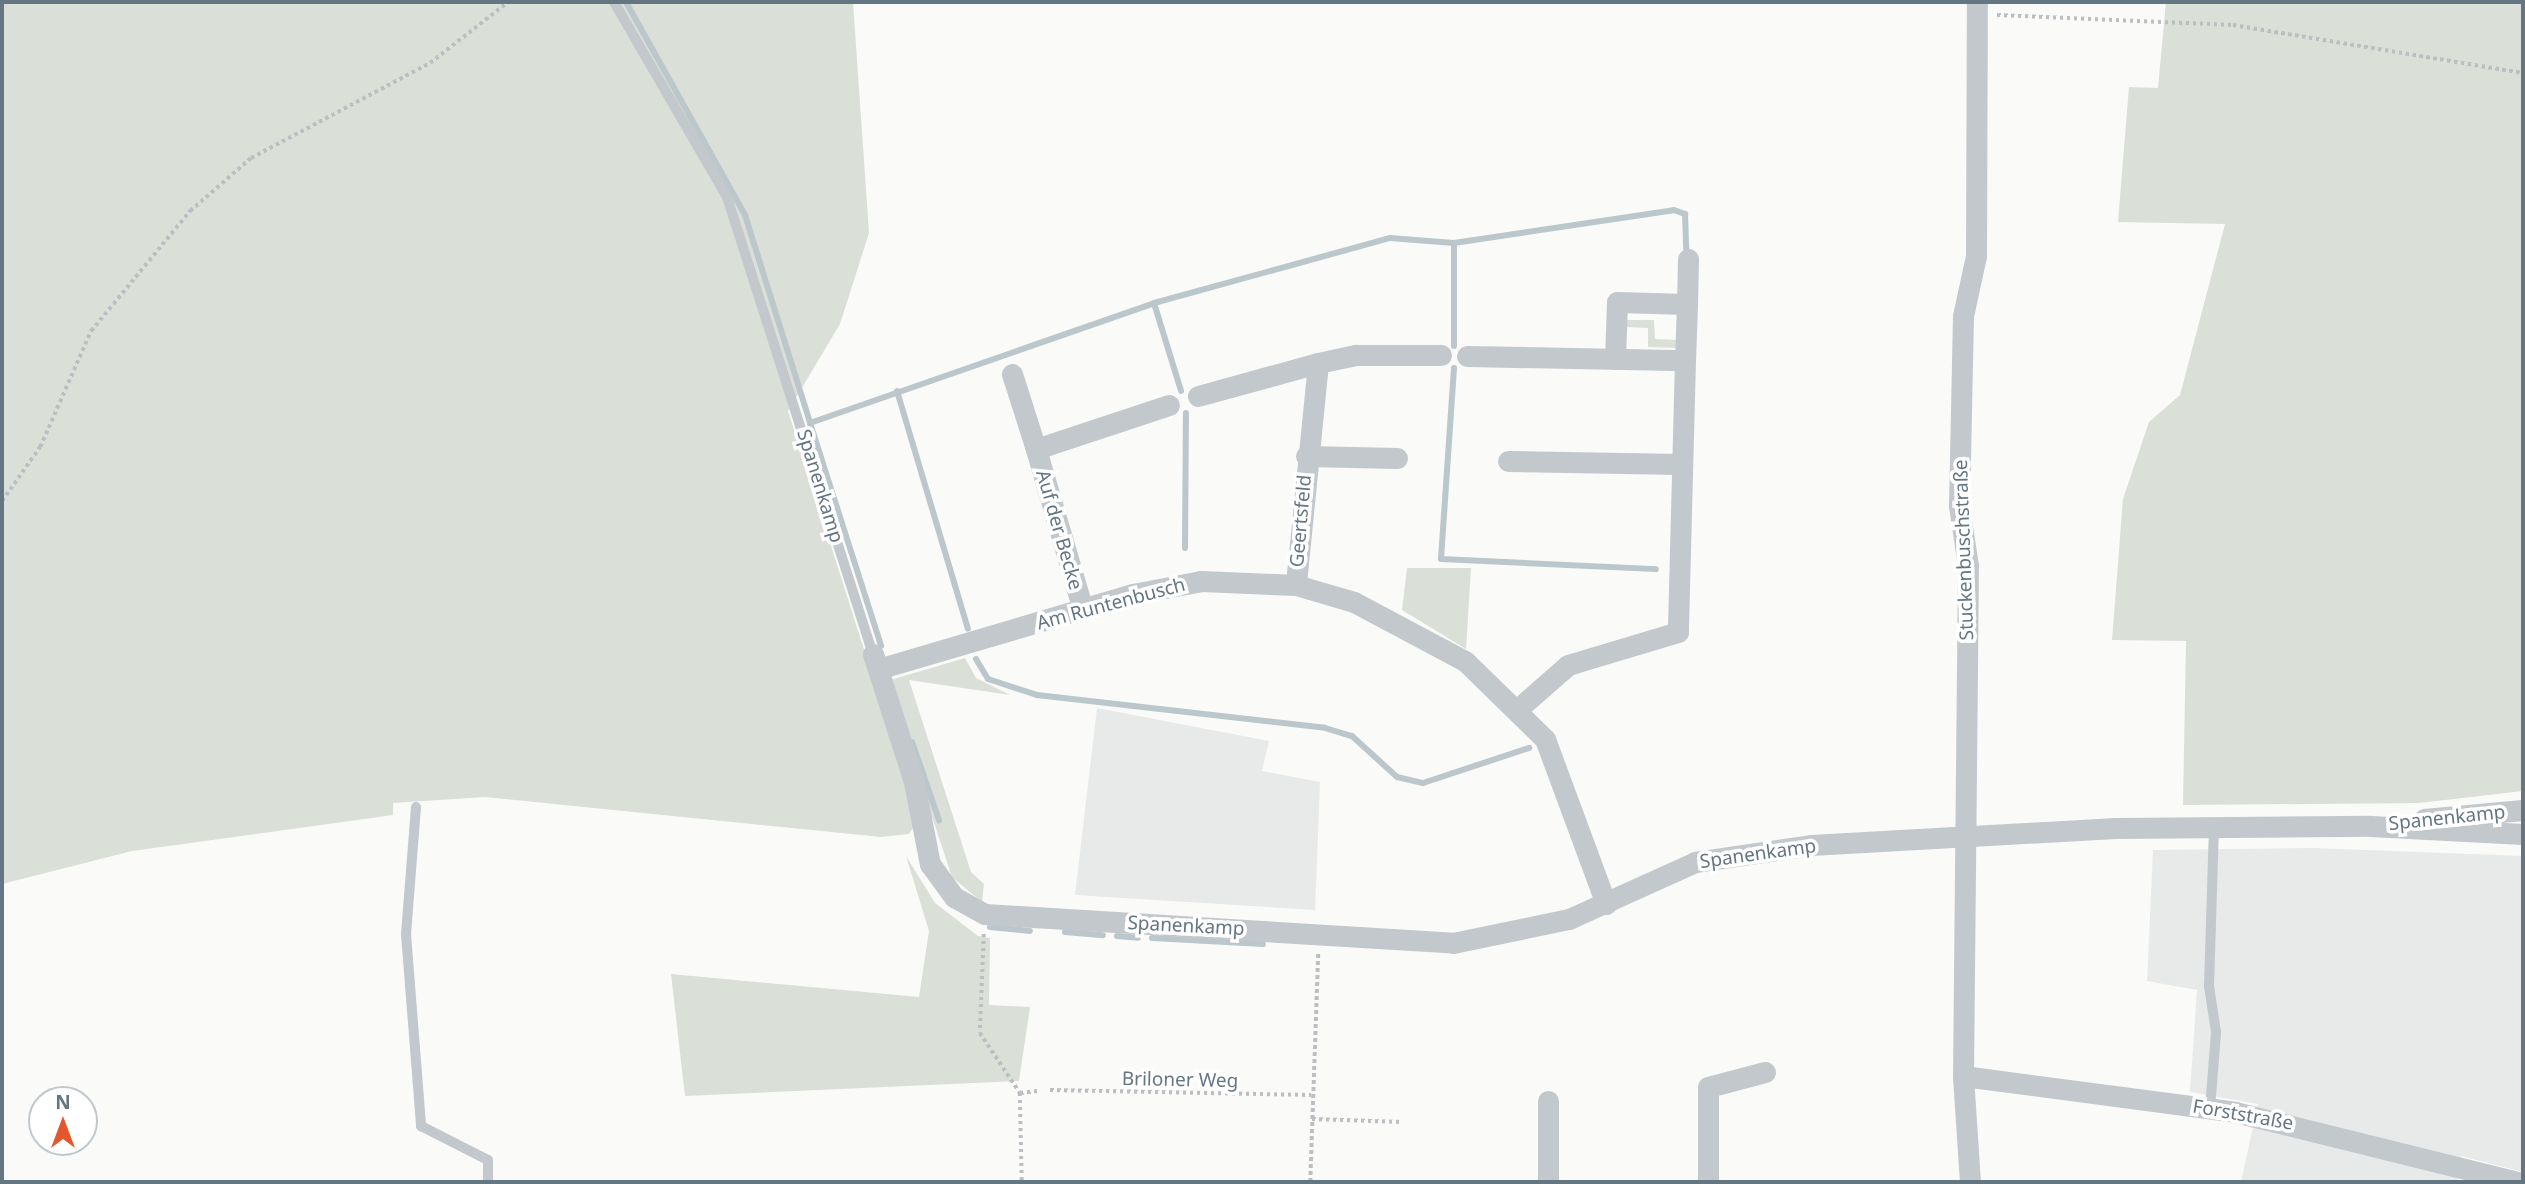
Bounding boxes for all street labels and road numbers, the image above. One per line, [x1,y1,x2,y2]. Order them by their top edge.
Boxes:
street label: Spanenkamp [792,427,848,545]
street label: Stuckenbuschstraße [1949,459,1979,641]
street label: Auf der Becke [1031,467,1087,593]
street label: Geertsfeld [1286,474,1316,568]
street label: Am Runtenbusch [1034,573,1188,635]
street label: Spanenkamp [2388,801,2506,835]
street label: Spanenkamp [1698,835,1818,873]
street label: Spanenkamp [1127,912,1245,940]
street label: Briloner Weg [1122,1068,1238,1092]
street label: Forststraße [2191,1095,2295,1135]

